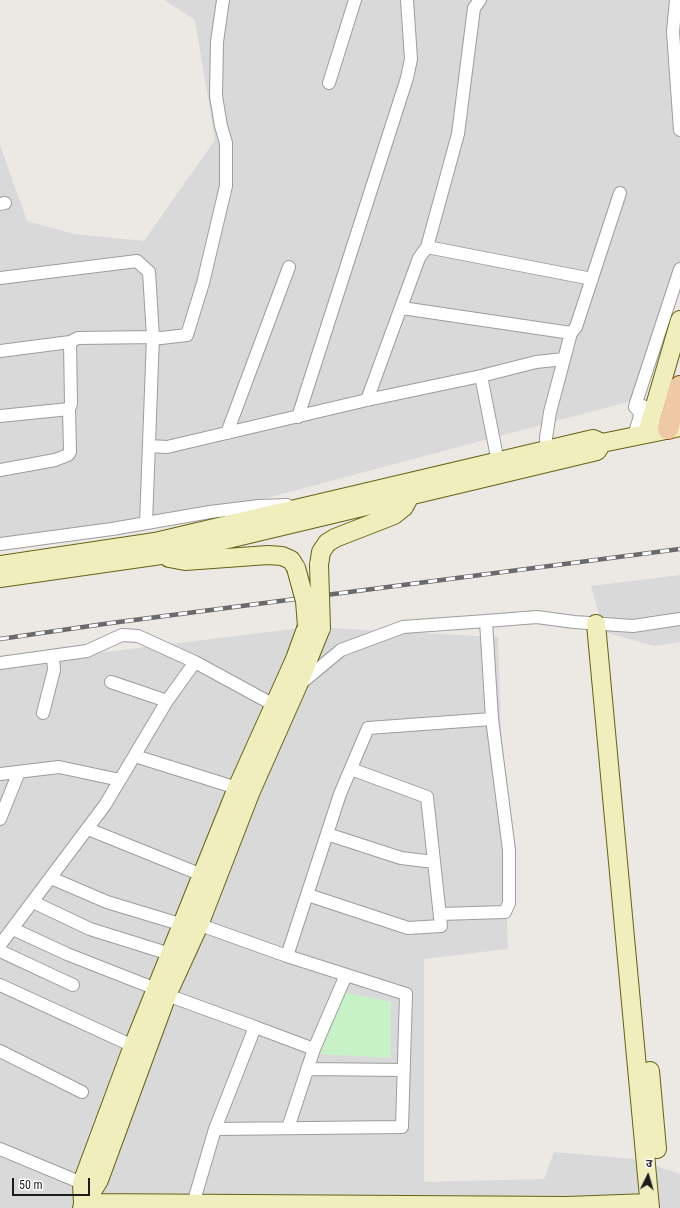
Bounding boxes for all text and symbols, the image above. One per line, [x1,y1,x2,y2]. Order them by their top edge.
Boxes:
north arrow [628,1156,668,1196]
text: उ [645,1157,653,1170]
scale bar [14,1170,92,1196]
text: 50 m [19,1178,43,1192]

